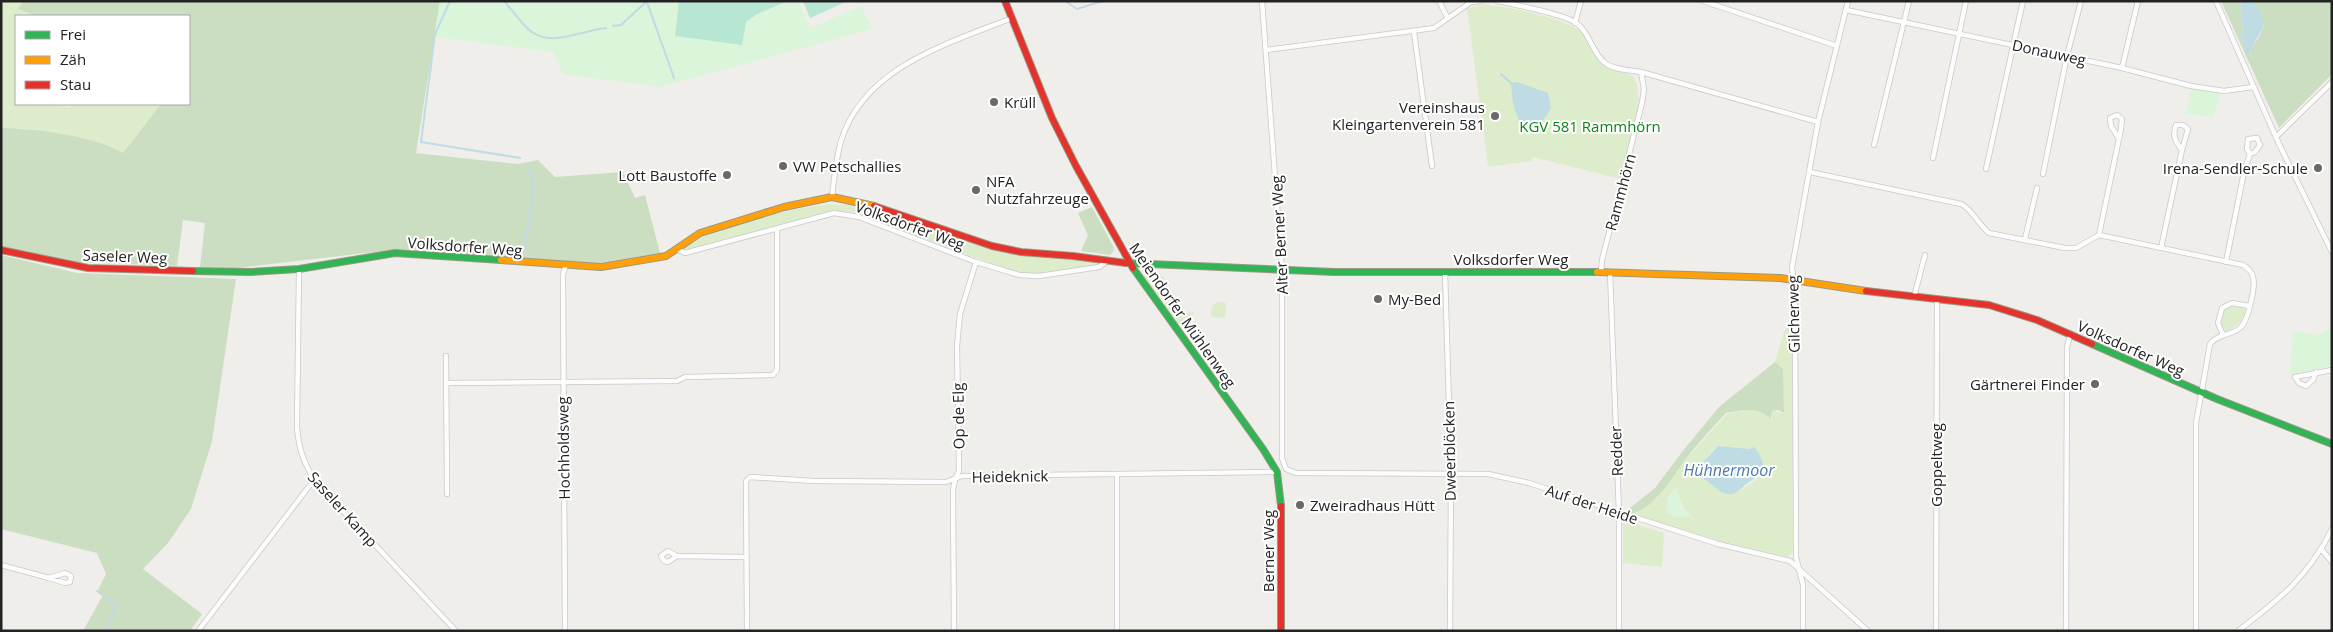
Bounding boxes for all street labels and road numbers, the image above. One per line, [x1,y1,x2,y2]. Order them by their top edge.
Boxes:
street label: Donauweg [2010,34,2088,70]
street label: Rammhörn [1600,151,1640,233]
street label: Alter Berner Weg [1266,175,1292,295]
street label: Volksdorfer Weg [853,196,967,254]
street label: Volksdorfer Weg [407,232,523,260]
street label: Meiendorfer Mühlenweg [1125,239,1241,391]
street label: Saseler Weg [82,245,168,267]
street label: Volksdorfer Weg [1453,249,1569,269]
street label: Gilcherweg [1782,275,1804,353]
street label: Volksdorfer Weg [2074,315,2188,381]
street label: Op de Elg [947,383,969,449]
street label: Hochholdsweg [552,396,574,500]
street label: Dweerblöcken [1438,401,1460,501]
street label: Goppeltweg [1926,423,1946,507]
street label: Redder [1605,425,1627,477]
street label: Heideknick [971,465,1049,487]
street label: Saseler Kamp [304,467,382,551]
street label: Auf der Heide [1543,480,1641,528]
street label: Berner Weg [1258,510,1278,592]

